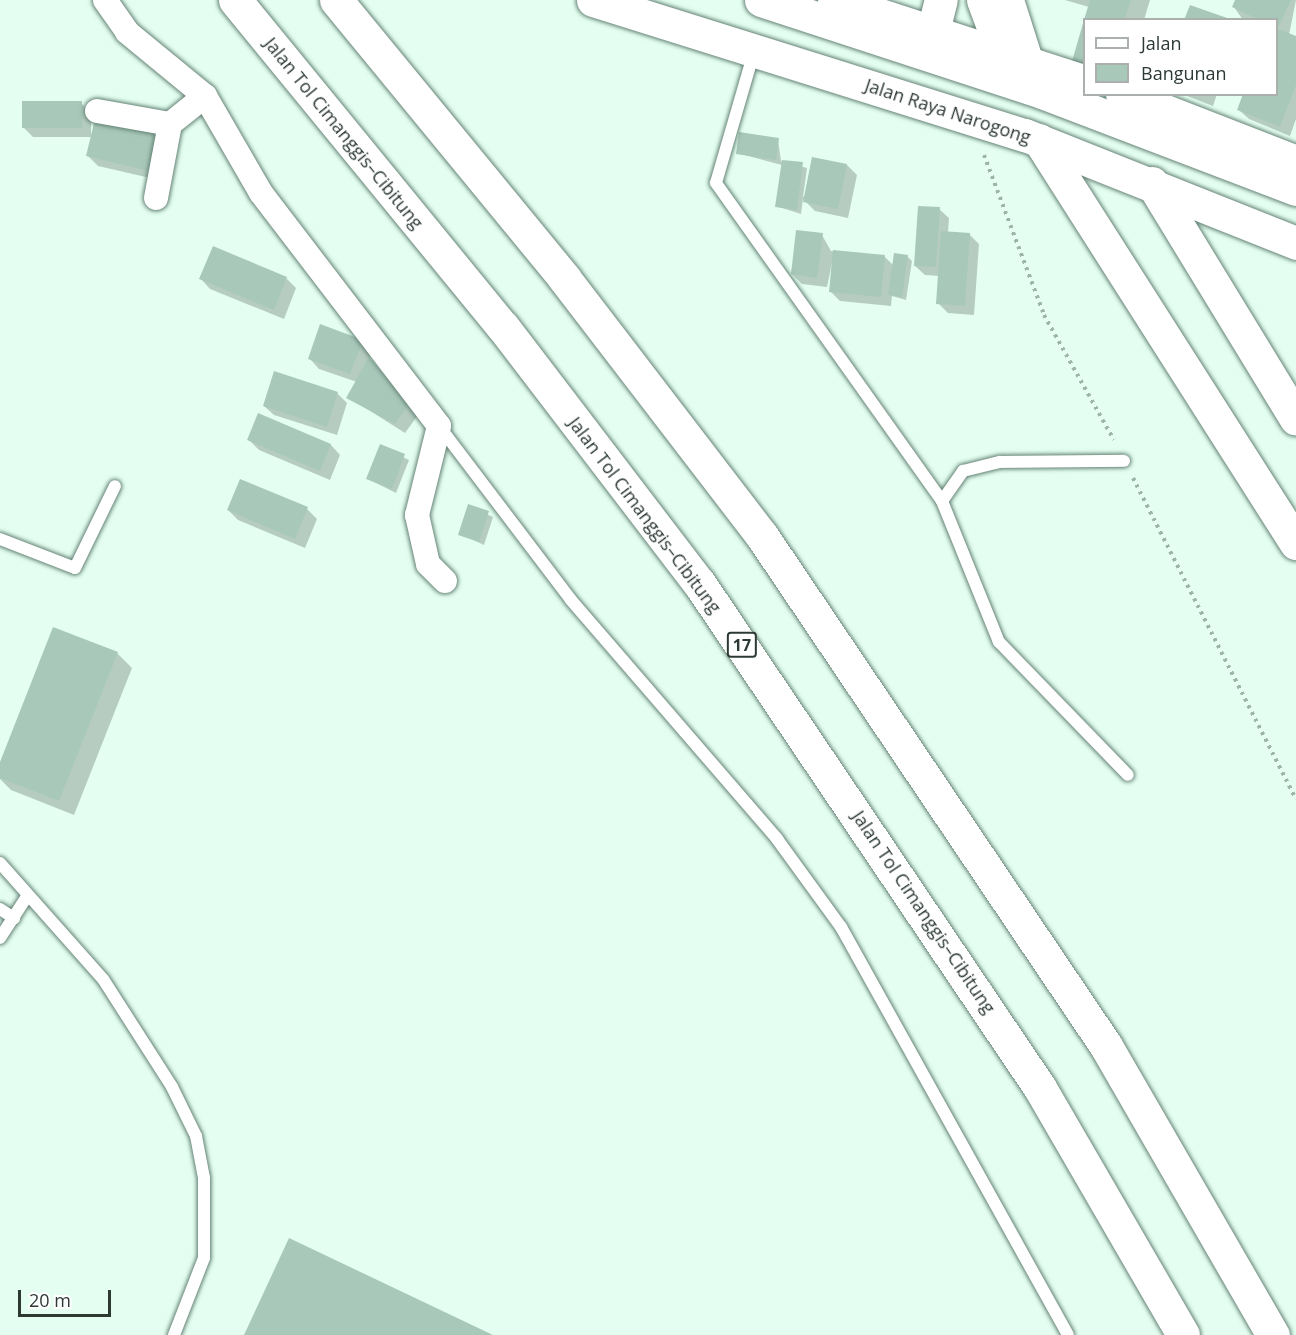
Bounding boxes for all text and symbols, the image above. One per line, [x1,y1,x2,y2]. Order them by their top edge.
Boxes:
legend [1083,18,1278,96]
text: Jalan [1141,31,1181,55]
street label: Jalan Tol Cimanggis–Cibitung [260,33,428,233]
text: Bangunan [1141,61,1227,85]
street label: Jalan Raya Narogong [862,74,1034,148]
street label: Jalan Tol Cimanggis–Cibitung [564,413,726,617]
road number: 17 [726,632,758,658]
street label: Jalan Tol Cimanggis–Cibitung [848,806,1000,1018]
scale bar [21,1278,114,1316]
text: 20 m [29,1288,71,1312]

